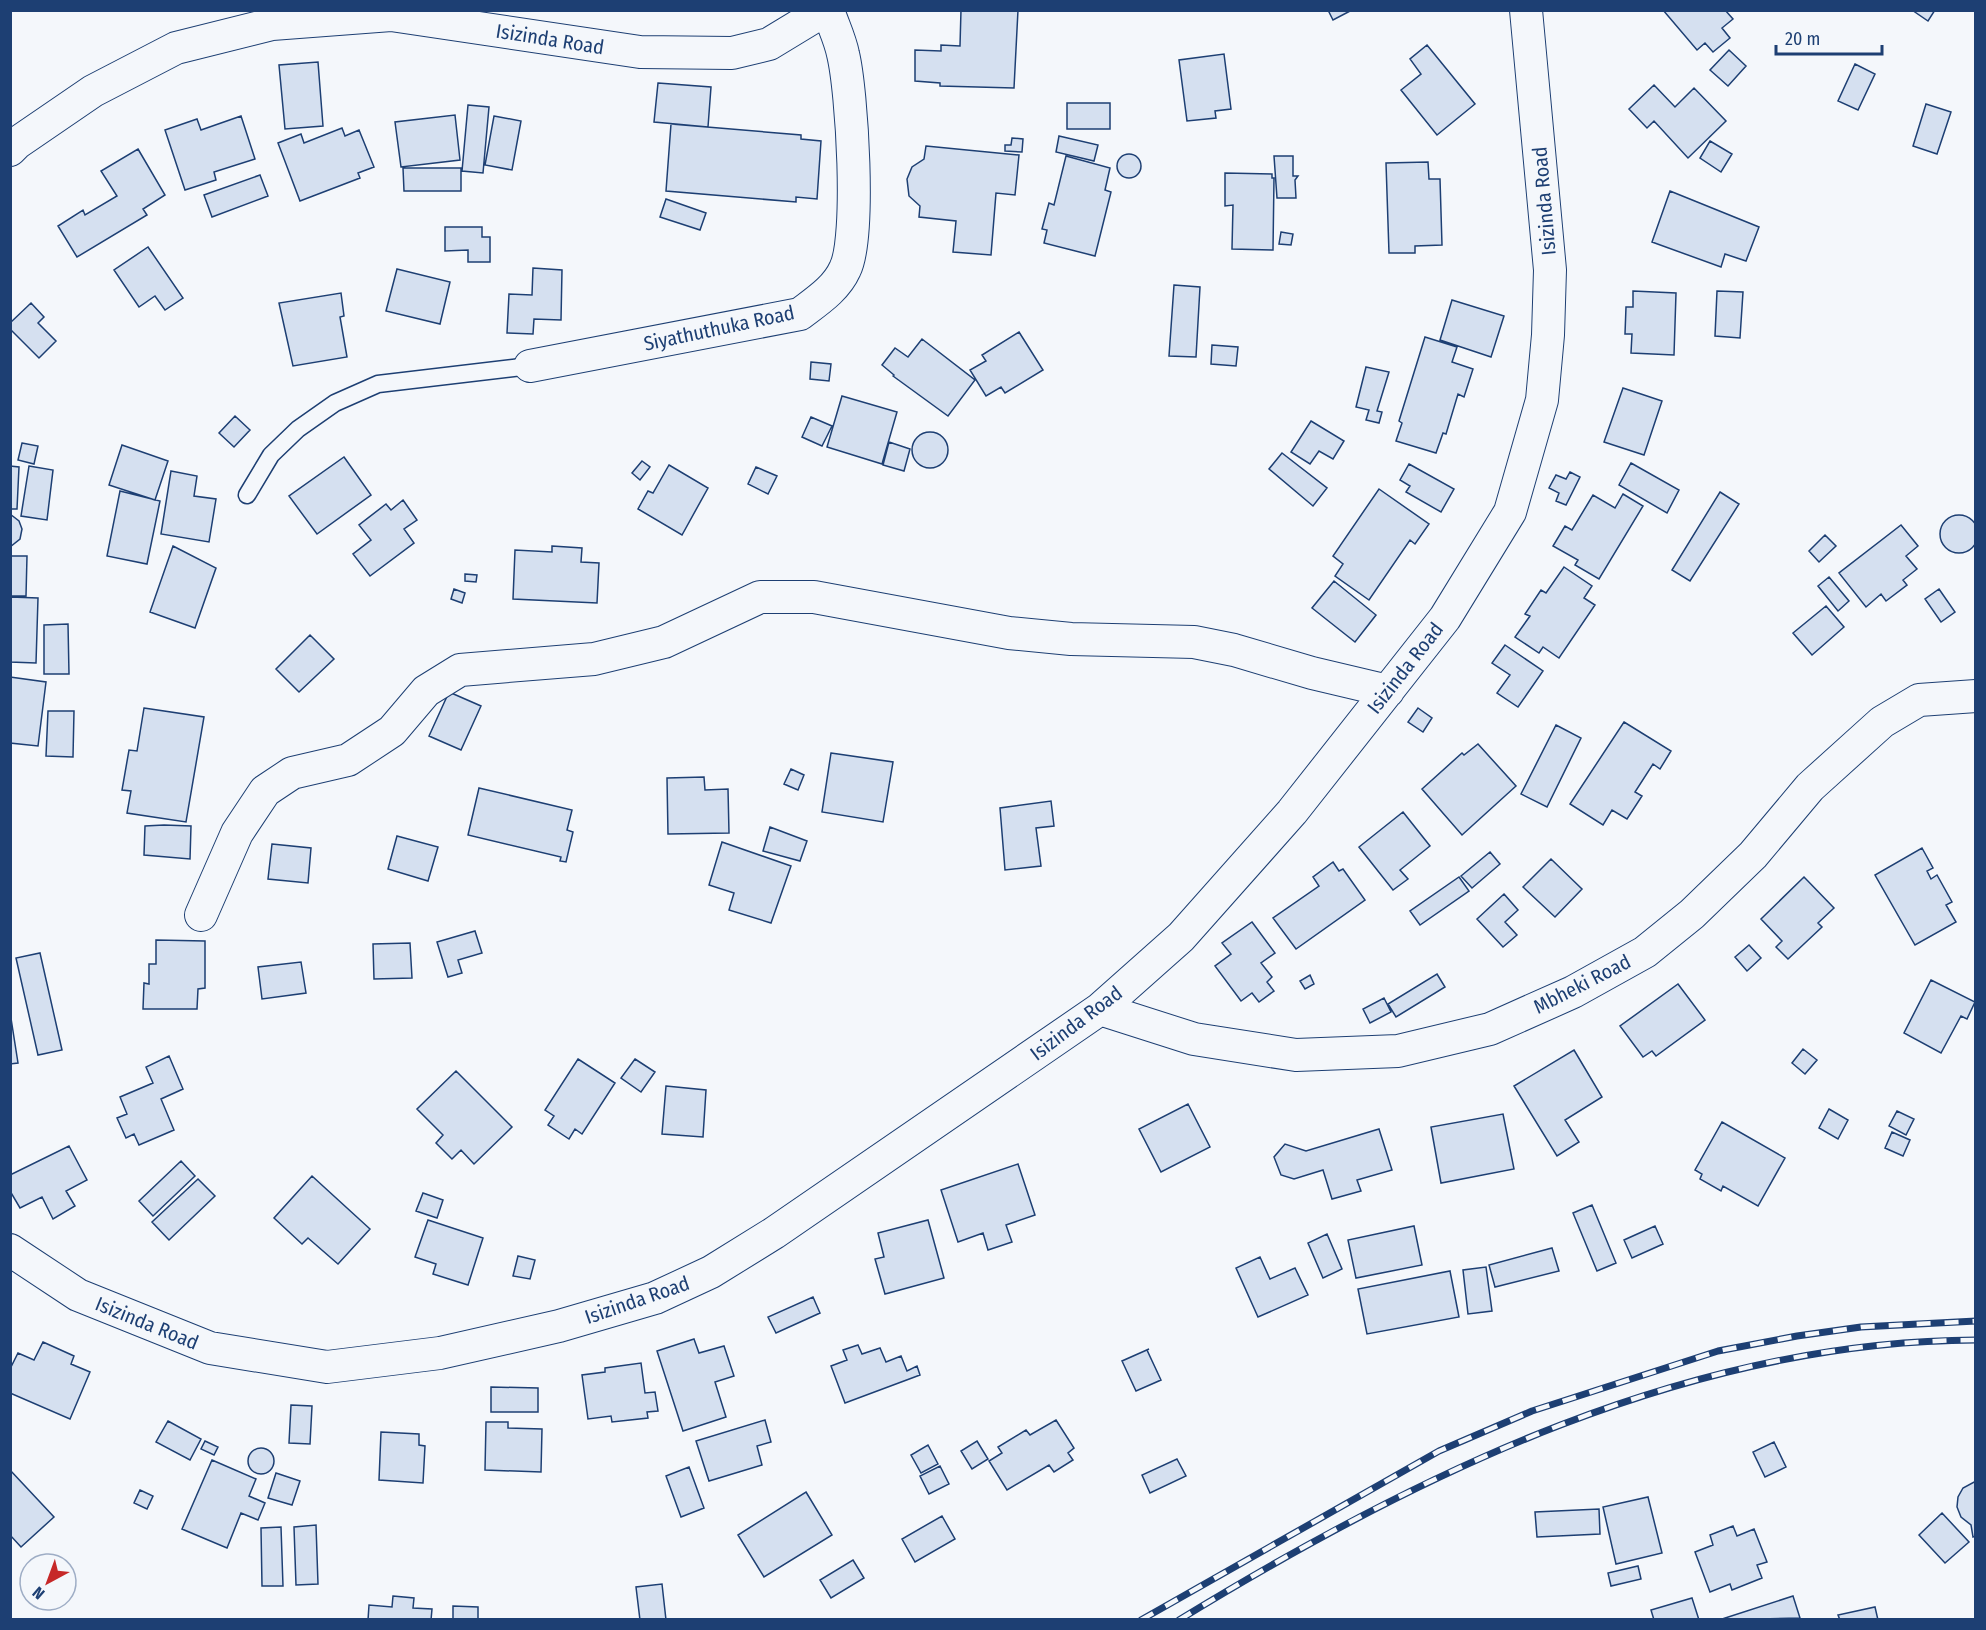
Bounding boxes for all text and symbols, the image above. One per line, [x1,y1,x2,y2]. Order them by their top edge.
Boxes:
scale bar [1776,18,1882,56]
street label: Isizinda Road [494,19,606,59]
text: 20 m [1785,28,1820,50]
street label: Isizinda Road [1527,146,1561,256]
street label: Siyathuthuka Road [641,300,797,356]
street label: Isizinda Road [1362,618,1448,718]
street label: Mbheki Road [1529,949,1635,1019]
street label: Isizinda Road [1025,981,1127,1065]
street label: Isizinda Road [582,1271,692,1329]
street label: Isizinda Road [92,1291,202,1355]
north arrow [18,1552,78,1612]
text: N [29,1583,48,1603]

